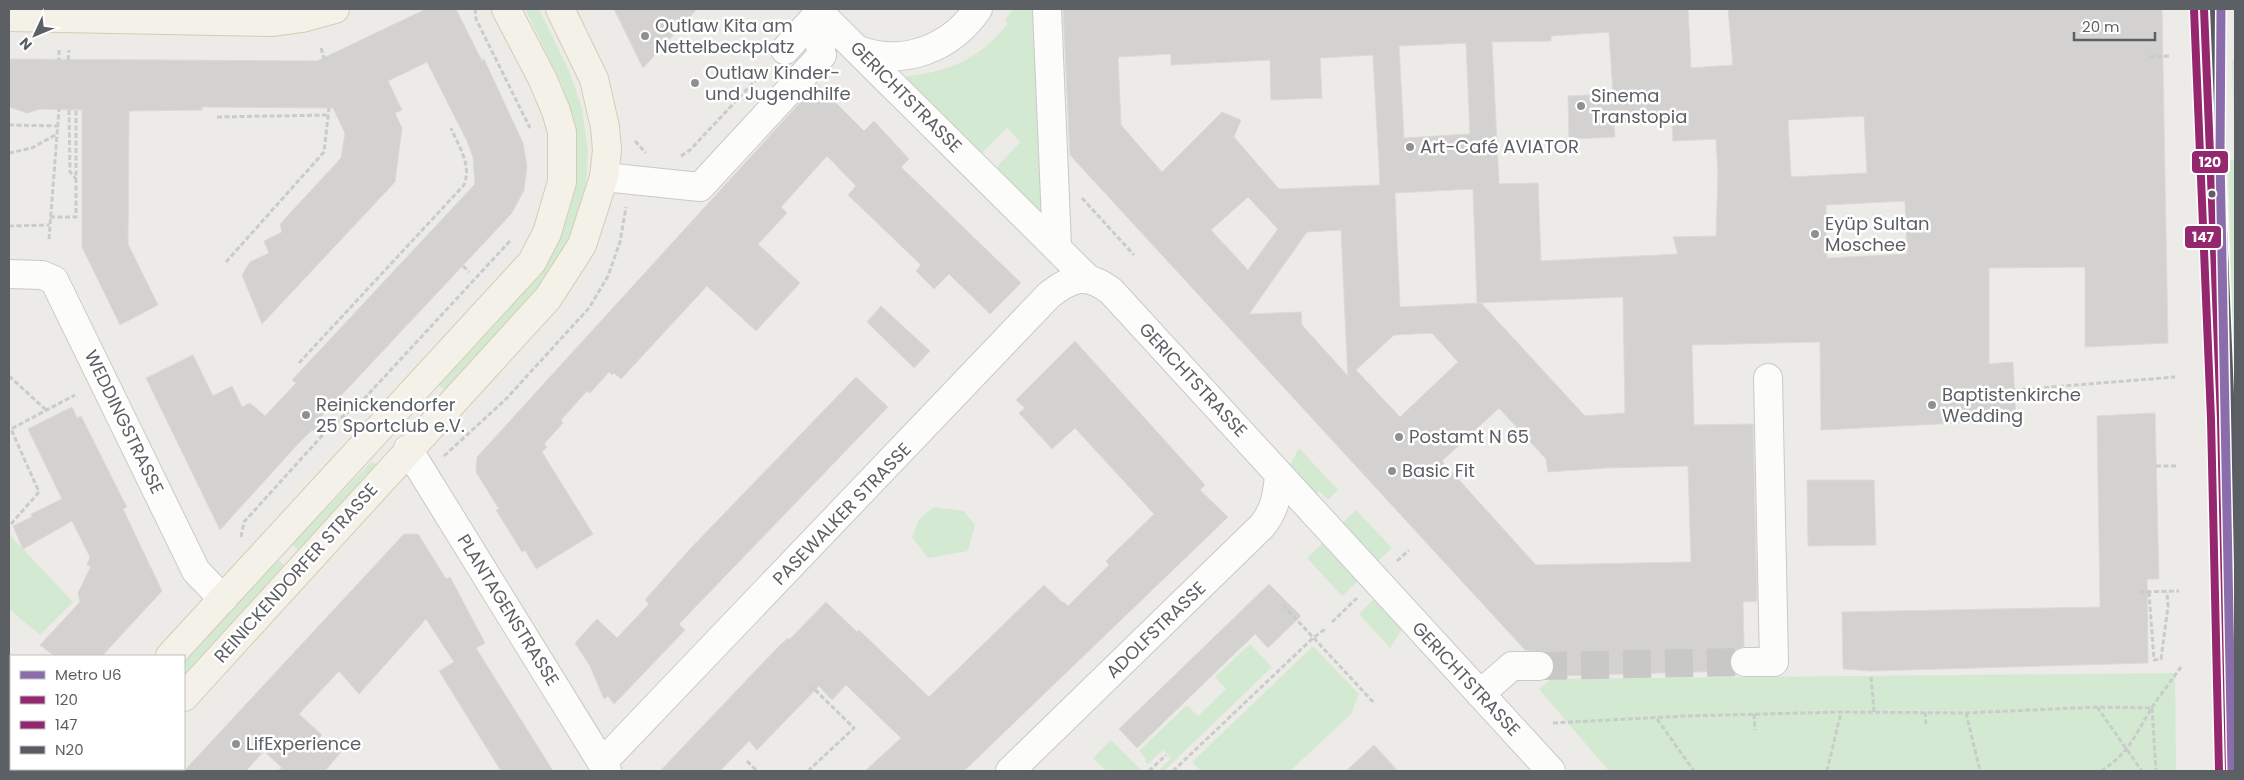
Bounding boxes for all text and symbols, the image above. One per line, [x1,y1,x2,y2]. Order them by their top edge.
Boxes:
north arrow [10,10,60,60]
scale bar [2074,10,2155,42]
place label: Outlaw Kita am Nettelbeckplatz [655,13,795,59]
text: 20 m [2082,16,2120,37]
marker: Outlaw Kita am Nettelbeckplatz [639,30,651,42]
text: N [15,33,36,55]
street label: GERICHTSTRASSE [845,35,968,158]
place label: Outlaw Kinder- und Jugendhilfe [705,60,851,106]
marker: Outlaw Kinder- und Jugendhilfe [689,77,701,89]
place label: Sinema Transtopia [1591,83,1687,129]
marker: Sinema Transtopia [1575,100,1587,112]
place label: Art-Café AVIATOR [1420,134,1579,159]
marker: Art-Café AVIATOR [1404,141,1416,153]
line badge: 120 [2191,150,2229,174]
text: 120 [2199,152,2221,172]
unlabelled marker [2207,189,2217,199]
place label: Eyüp Sultan Moschee [1825,211,1930,257]
line badge: 147 [2184,225,2222,249]
text: 147 [2192,227,2215,247]
marker: Eyüp Sultan Moschee [1809,228,1821,240]
street label: GERICHTSTRASSE [1134,317,1253,442]
street label: WEDDINGSTRASSE [79,346,170,498]
place label: Baptistenkirche Wedding [1942,382,2081,428]
place label: Reinickendorfer 25 Sportclub e.V. [316,392,465,438]
marker: Baptistenkirche Wedding [1926,399,1938,411]
marker: Reinickendorfer 25 Sportclub e.V. [300,409,312,421]
place label: Postamt N 65 [1409,424,1529,449]
marker: Postamt N 65 [1393,431,1405,443]
street label: PASEWALKER STRASSE [767,437,916,590]
place label: Basic Fit [1402,458,1475,483]
marker: Basic Fit [1386,465,1398,477]
street label: REINICKENDORFER STRASSE [208,477,383,668]
street label: PLANTAGENSTRASSE [452,529,565,690]
street label: ADOLFSTRASSE [1100,576,1211,684]
street label: GERICHTSTRASSE [1407,616,1526,741]
legend [10,655,185,770]
text: Metro U6 [55,664,122,685]
text: 120 [55,689,78,710]
text: 147 [55,714,77,735]
place label: LifExperience [246,731,361,756]
marker: LifExperience [230,738,242,750]
text: N20 [55,739,84,760]

